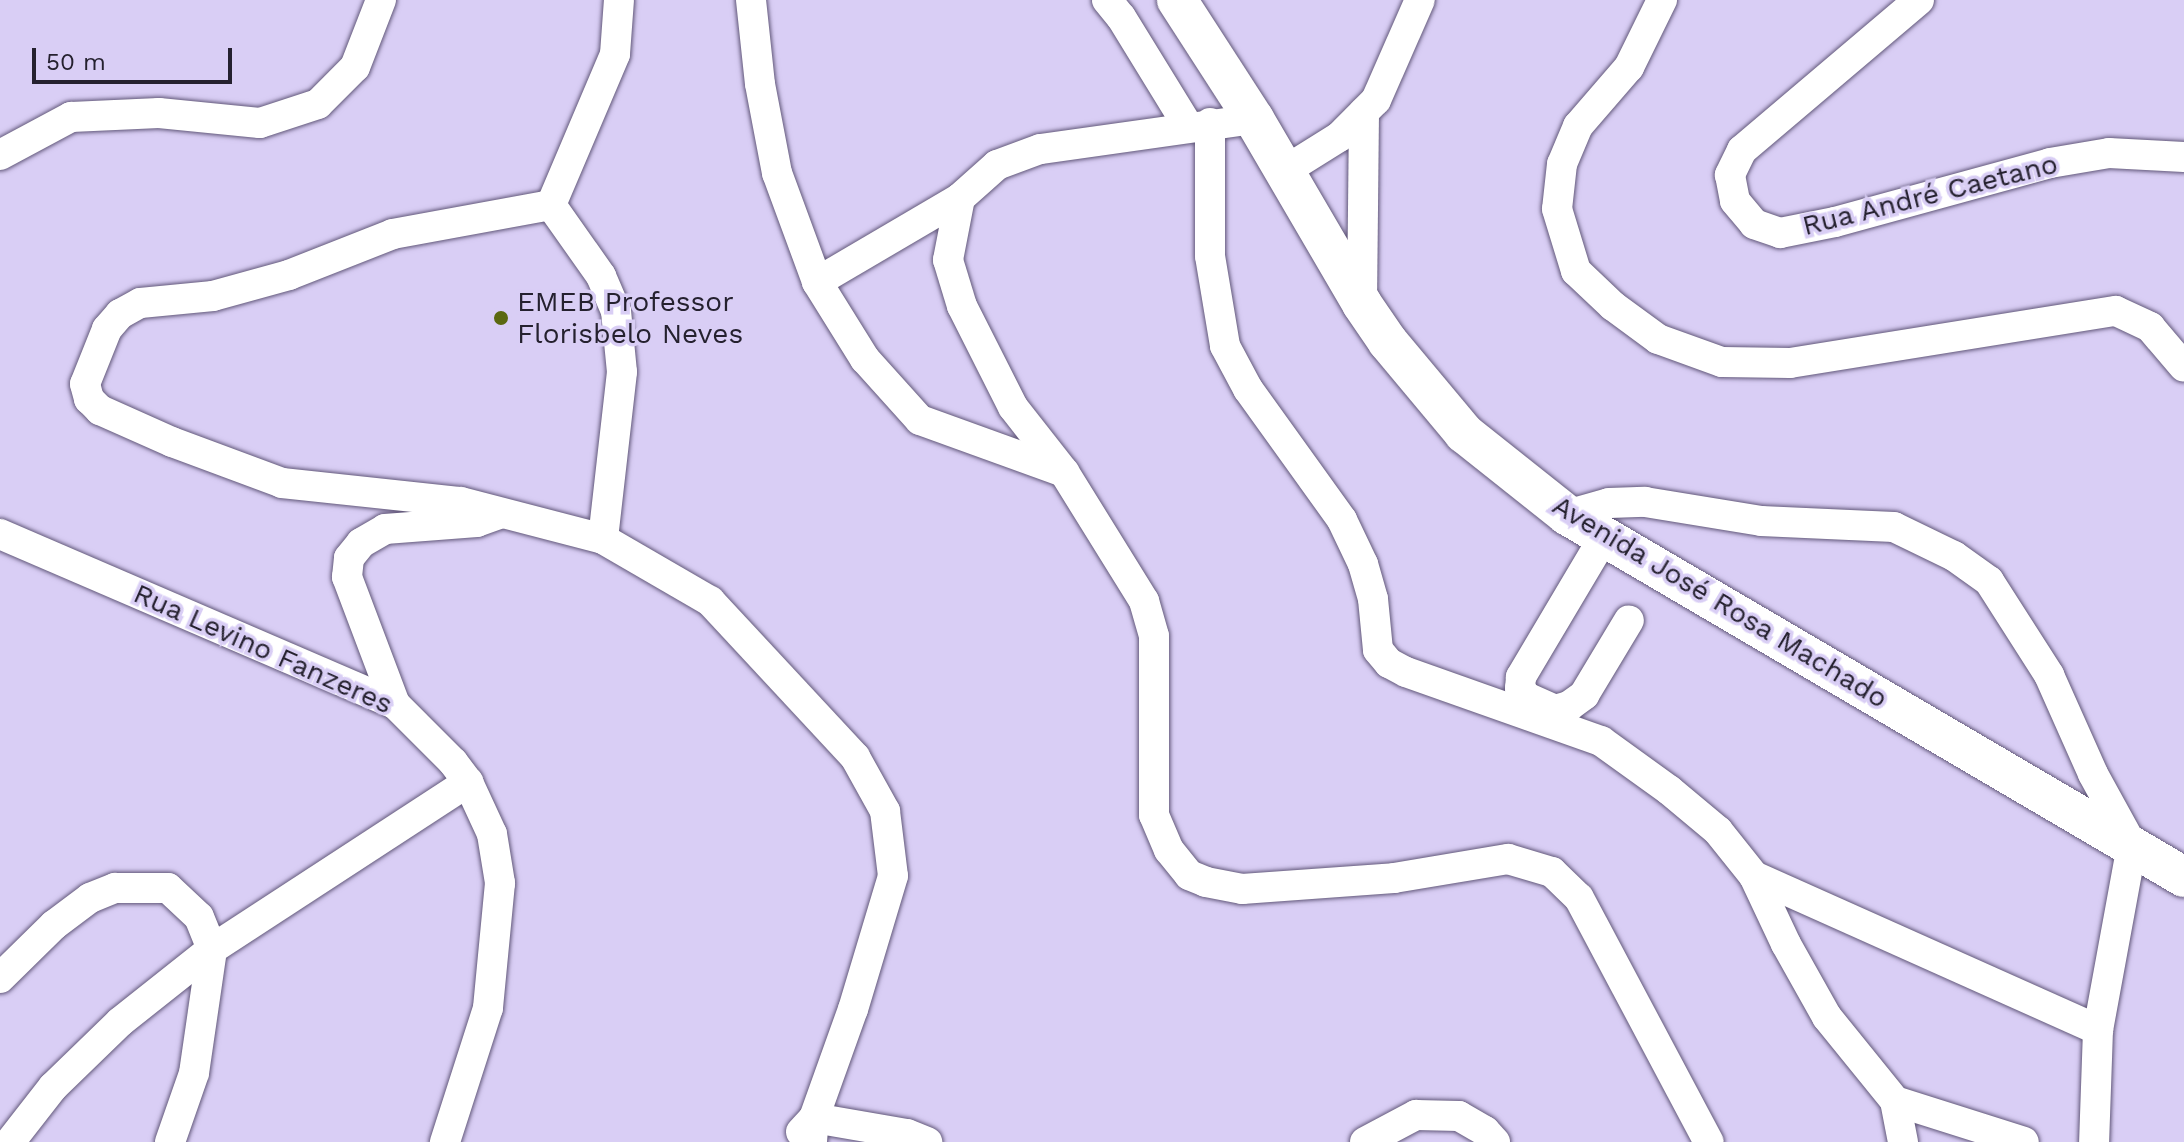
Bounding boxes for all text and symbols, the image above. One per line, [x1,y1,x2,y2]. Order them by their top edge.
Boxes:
scale bar [36,32,236,82]
text: 50 m [46,48,106,76]
street label: Rua André Caetano [1798,147,2062,243]
place label: EMEB Professor Florisbelo Neves [517,285,743,351]
marker: EMEB Professor Florisbelo Neves [492,309,510,327]
street label: Avenida José Rosa Machado [1546,488,1894,716]
street label: Rua Levino Fanzeres [128,577,398,721]

